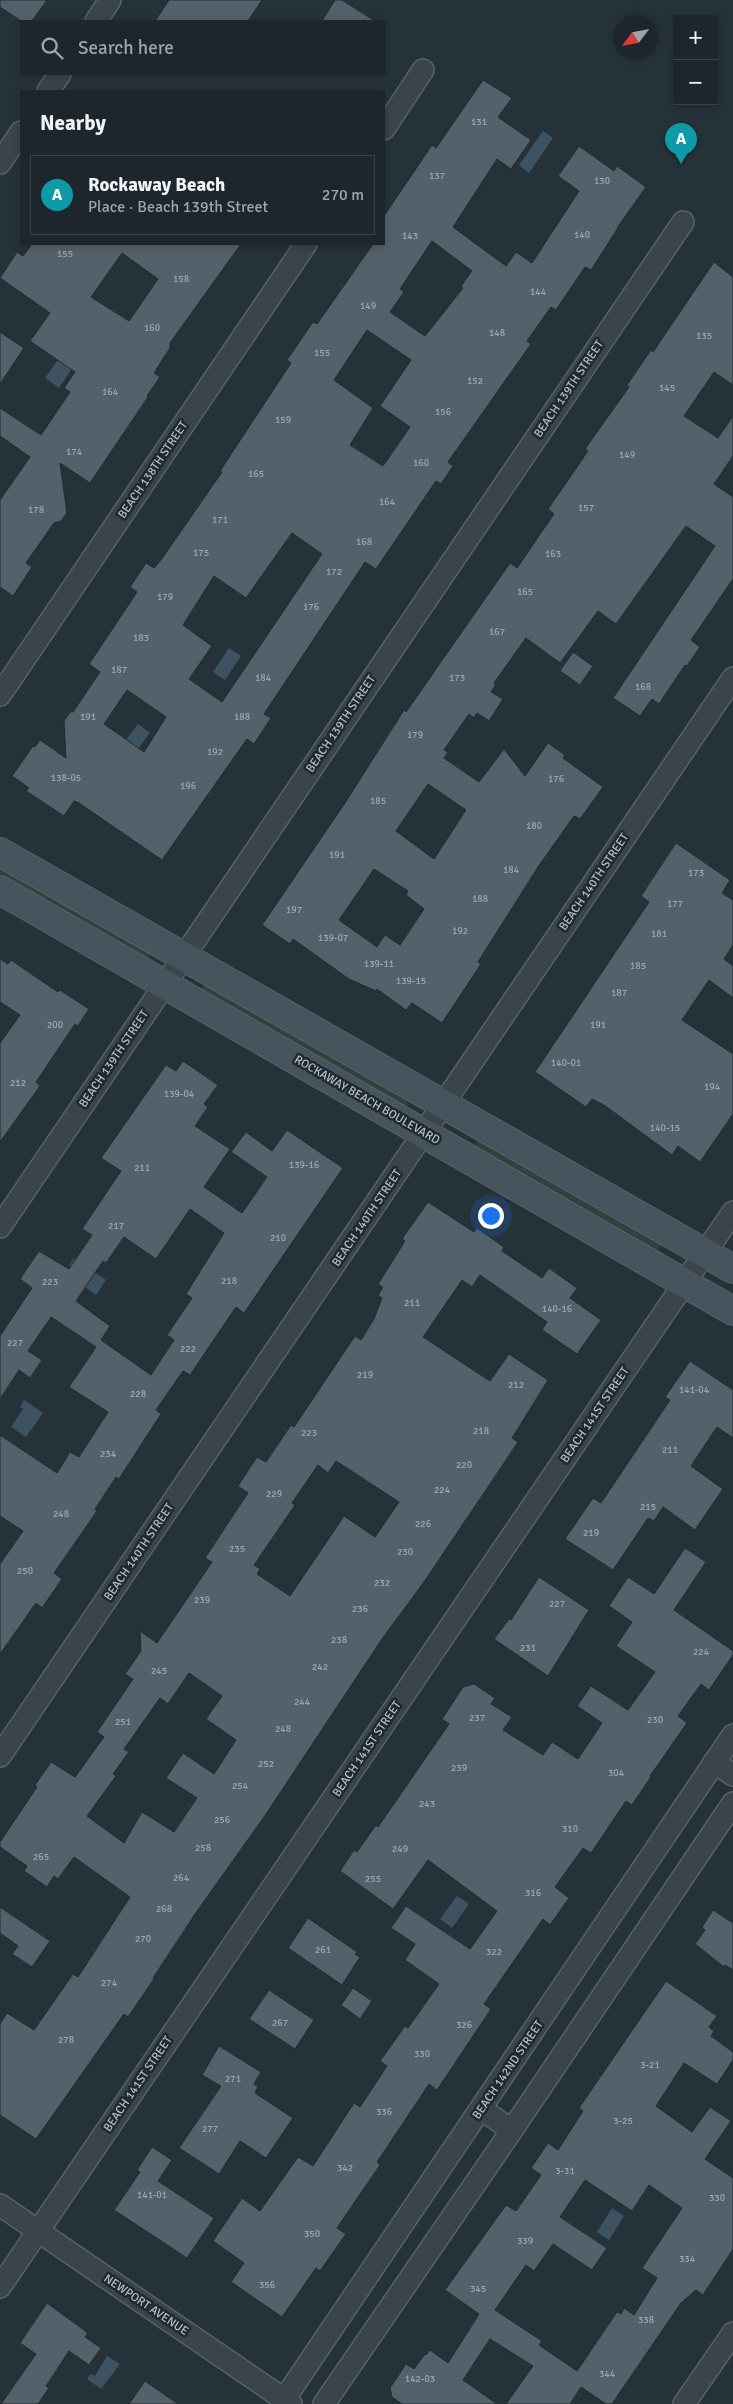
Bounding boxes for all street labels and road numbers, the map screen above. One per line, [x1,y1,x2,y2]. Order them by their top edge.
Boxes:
street label: BEACH 139TH STREET [531,337,607,441]
street label: BEACH 138TH STREET [115,418,191,522]
street label: BEACH 139TH STREET [303,672,379,776]
street label: BEACH 140TH STREET [556,830,632,934]
street label: BEACH 139TH STREET [76,1007,152,1111]
street label: ROCKAWAY BEACH BOULEVARD [292,1052,443,1148]
street label: BEACH 140TH STREET [329,1166,405,1270]
street label: BEACH 141ST STREET [557,1364,633,1466]
street label: BEACH 140TH STREET [101,1500,177,1604]
street label: BEACH 141ST STREET [329,1698,405,1800]
street label: BEACH 142ND STREET [469,2018,547,2122]
street label: BEACH 141ST STREET [100,2033,176,2135]
street label: NEWPORT AVENUE [101,2271,191,2339]

